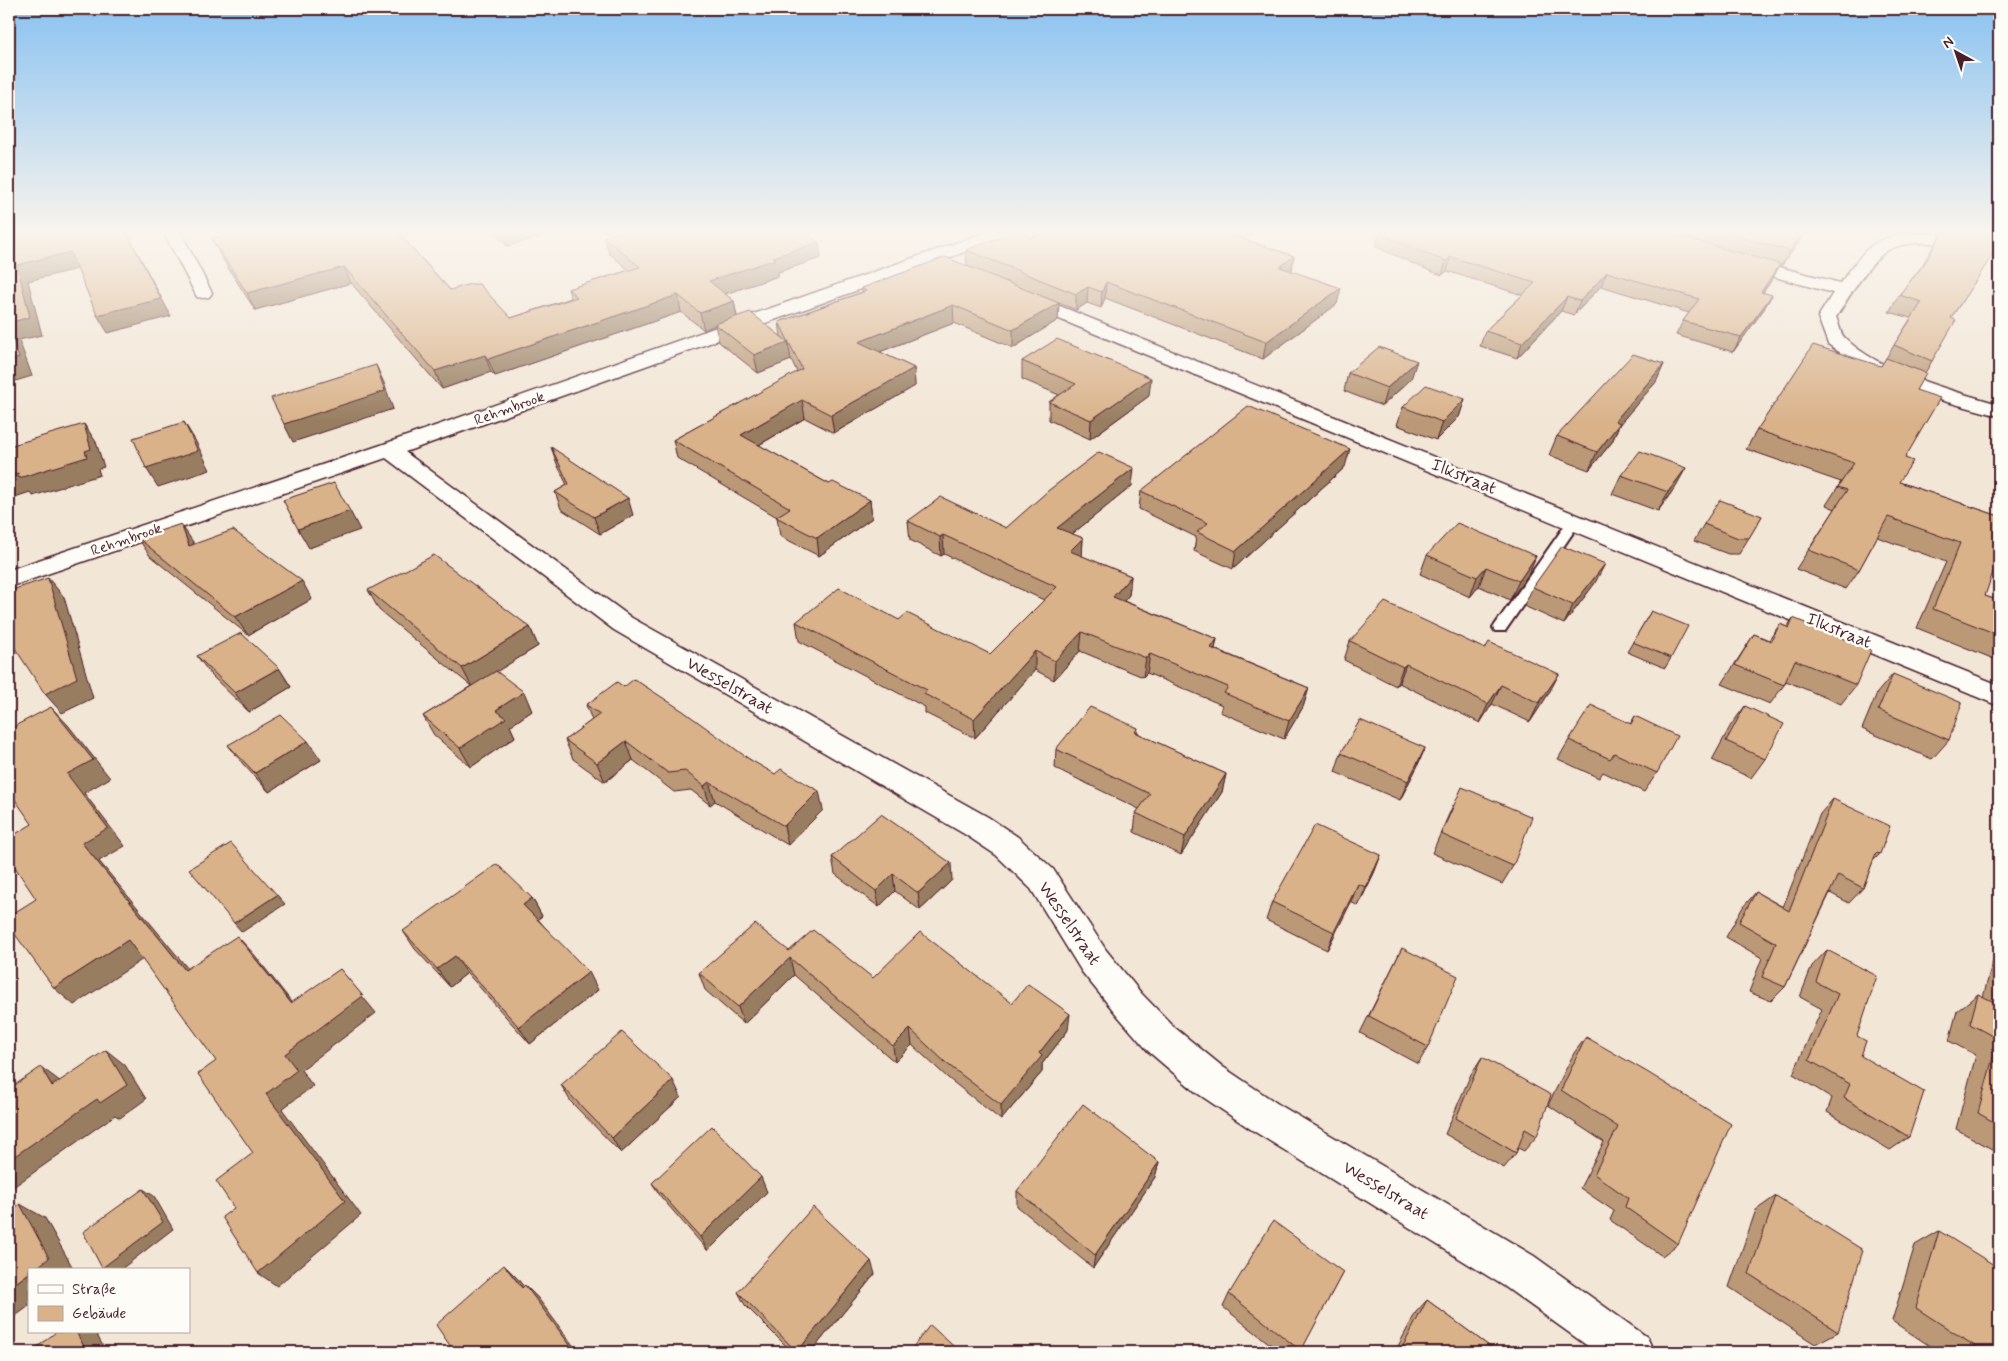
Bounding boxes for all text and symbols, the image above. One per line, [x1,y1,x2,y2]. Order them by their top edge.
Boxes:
north arrow [1930,28,1980,78]
text: N [1939,33,1958,53]
street label: Rehmbrook [471,387,548,431]
street label: Ilkstraat [1428,453,1500,501]
street label: Rehmbrook [88,518,165,561]
street label: Ilkstraat [1803,607,1875,655]
street label: Wesselstraat [682,651,777,720]
street label: Wesselstraat [1032,877,1106,970]
street label: Wesselstraat [1338,1156,1433,1226]
legend [28,1268,190,1334]
text: Straße [72,1280,116,1300]
text: Gebäude [72,1304,126,1324]

